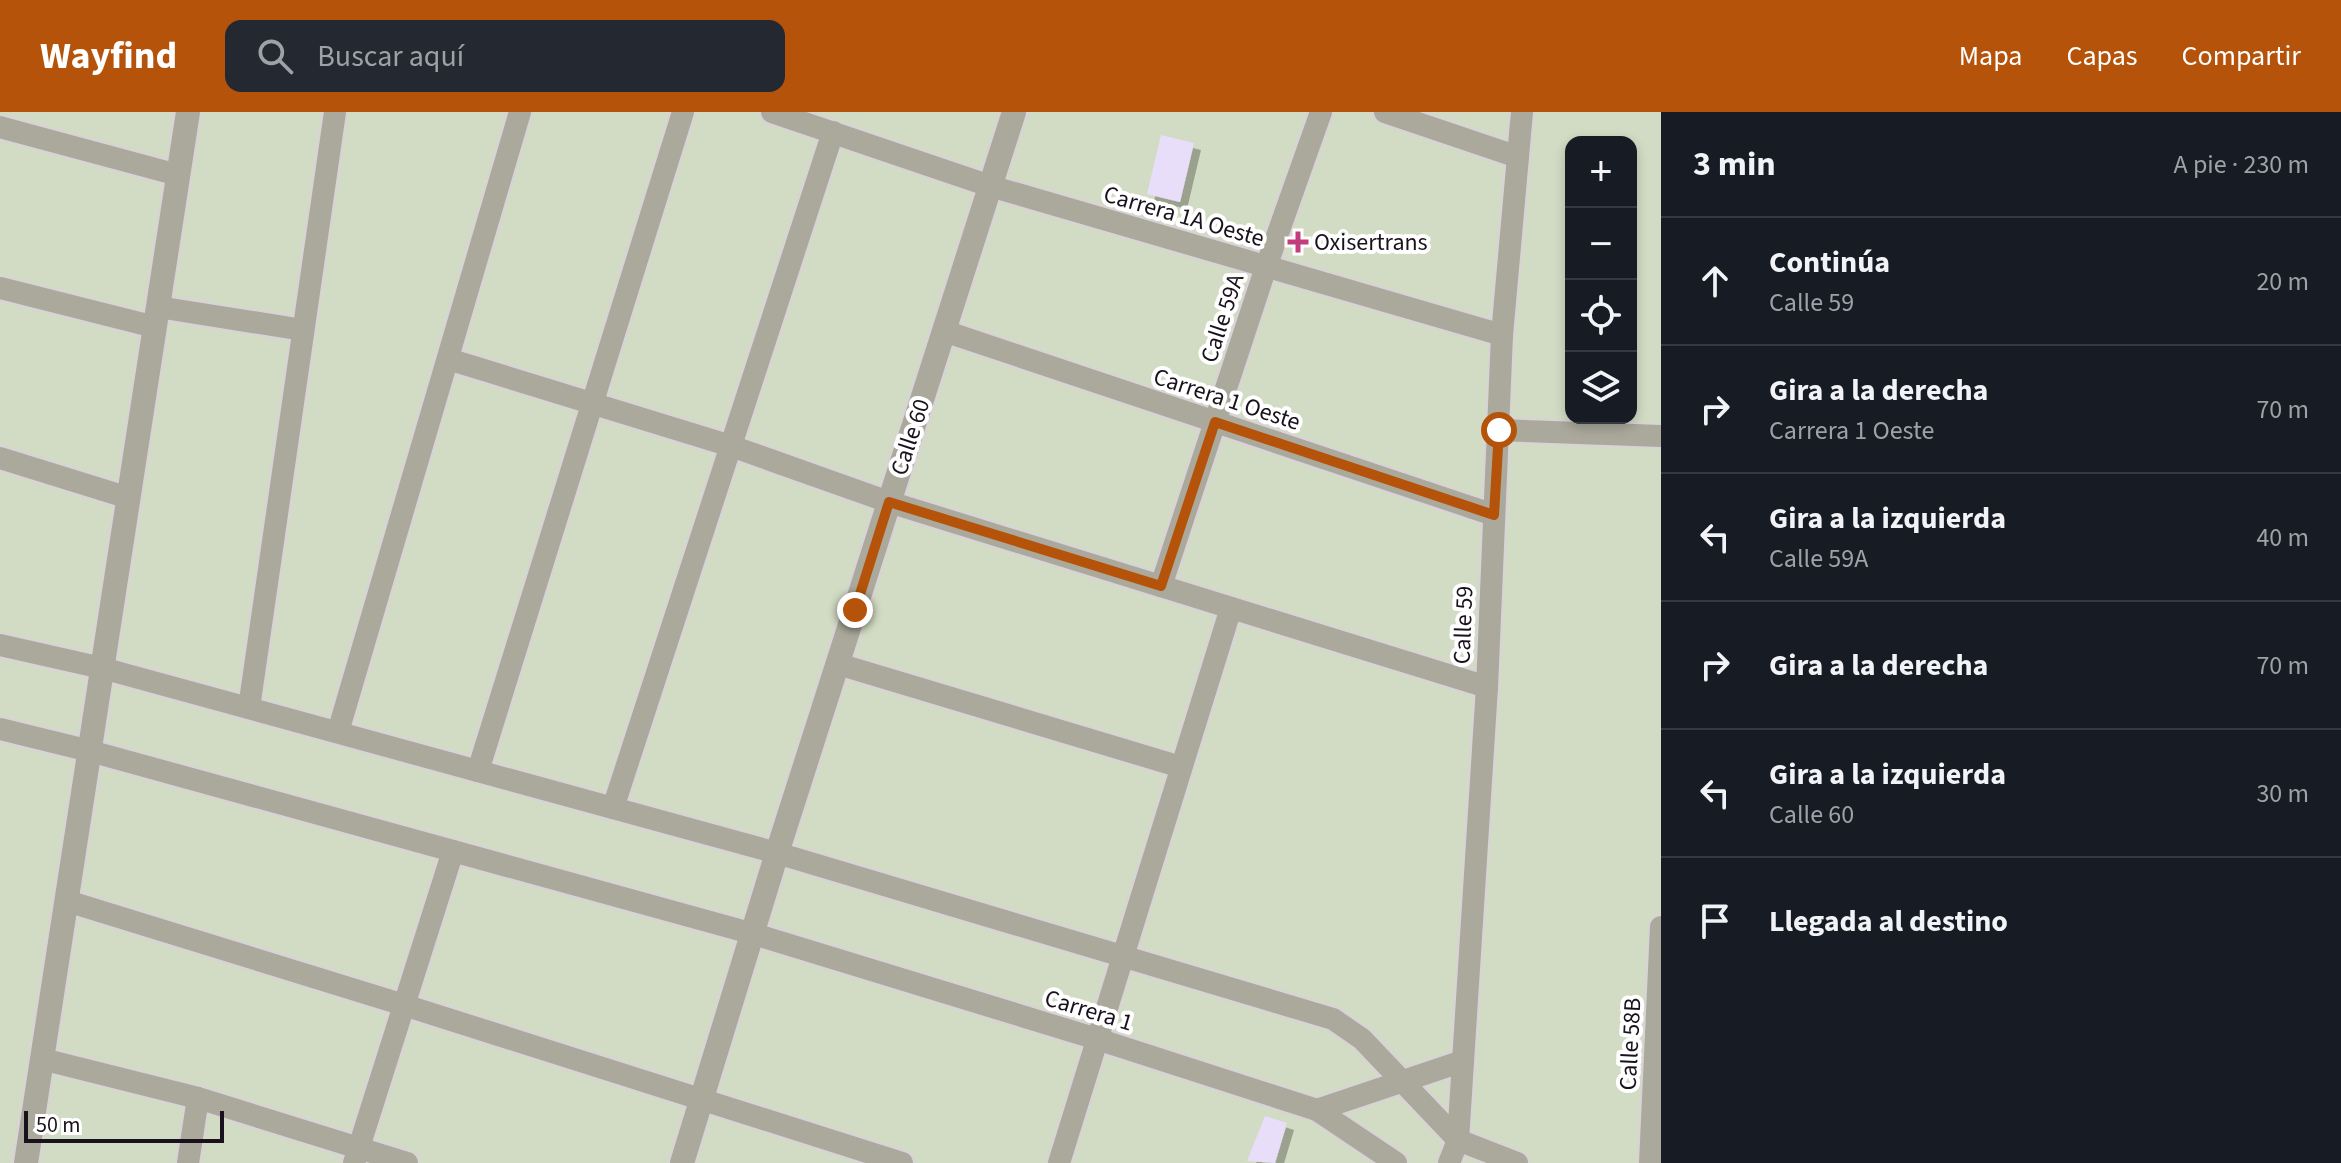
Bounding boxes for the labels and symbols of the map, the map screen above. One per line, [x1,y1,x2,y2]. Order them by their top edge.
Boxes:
street label: Carrera 1A Oeste [1099,177,1268,256]
place label: Oxisertrans [1314,225,1428,260]
marker: Oxisertrans [1289,233,1307,251]
street label: Calle 59A [1192,269,1253,367]
street label: Carrera 1 Oeste [1149,359,1305,440]
street label: Calle 60 [882,394,939,480]
route start [1481,412,1517,448]
street label: Calle 59 [1445,585,1482,665]
route end [837,592,873,628]
street label: Carrera 1 [1040,980,1137,1040]
street label: Calle 58B [1611,997,1650,1091]
scale bar [24,1107,224,1143]

